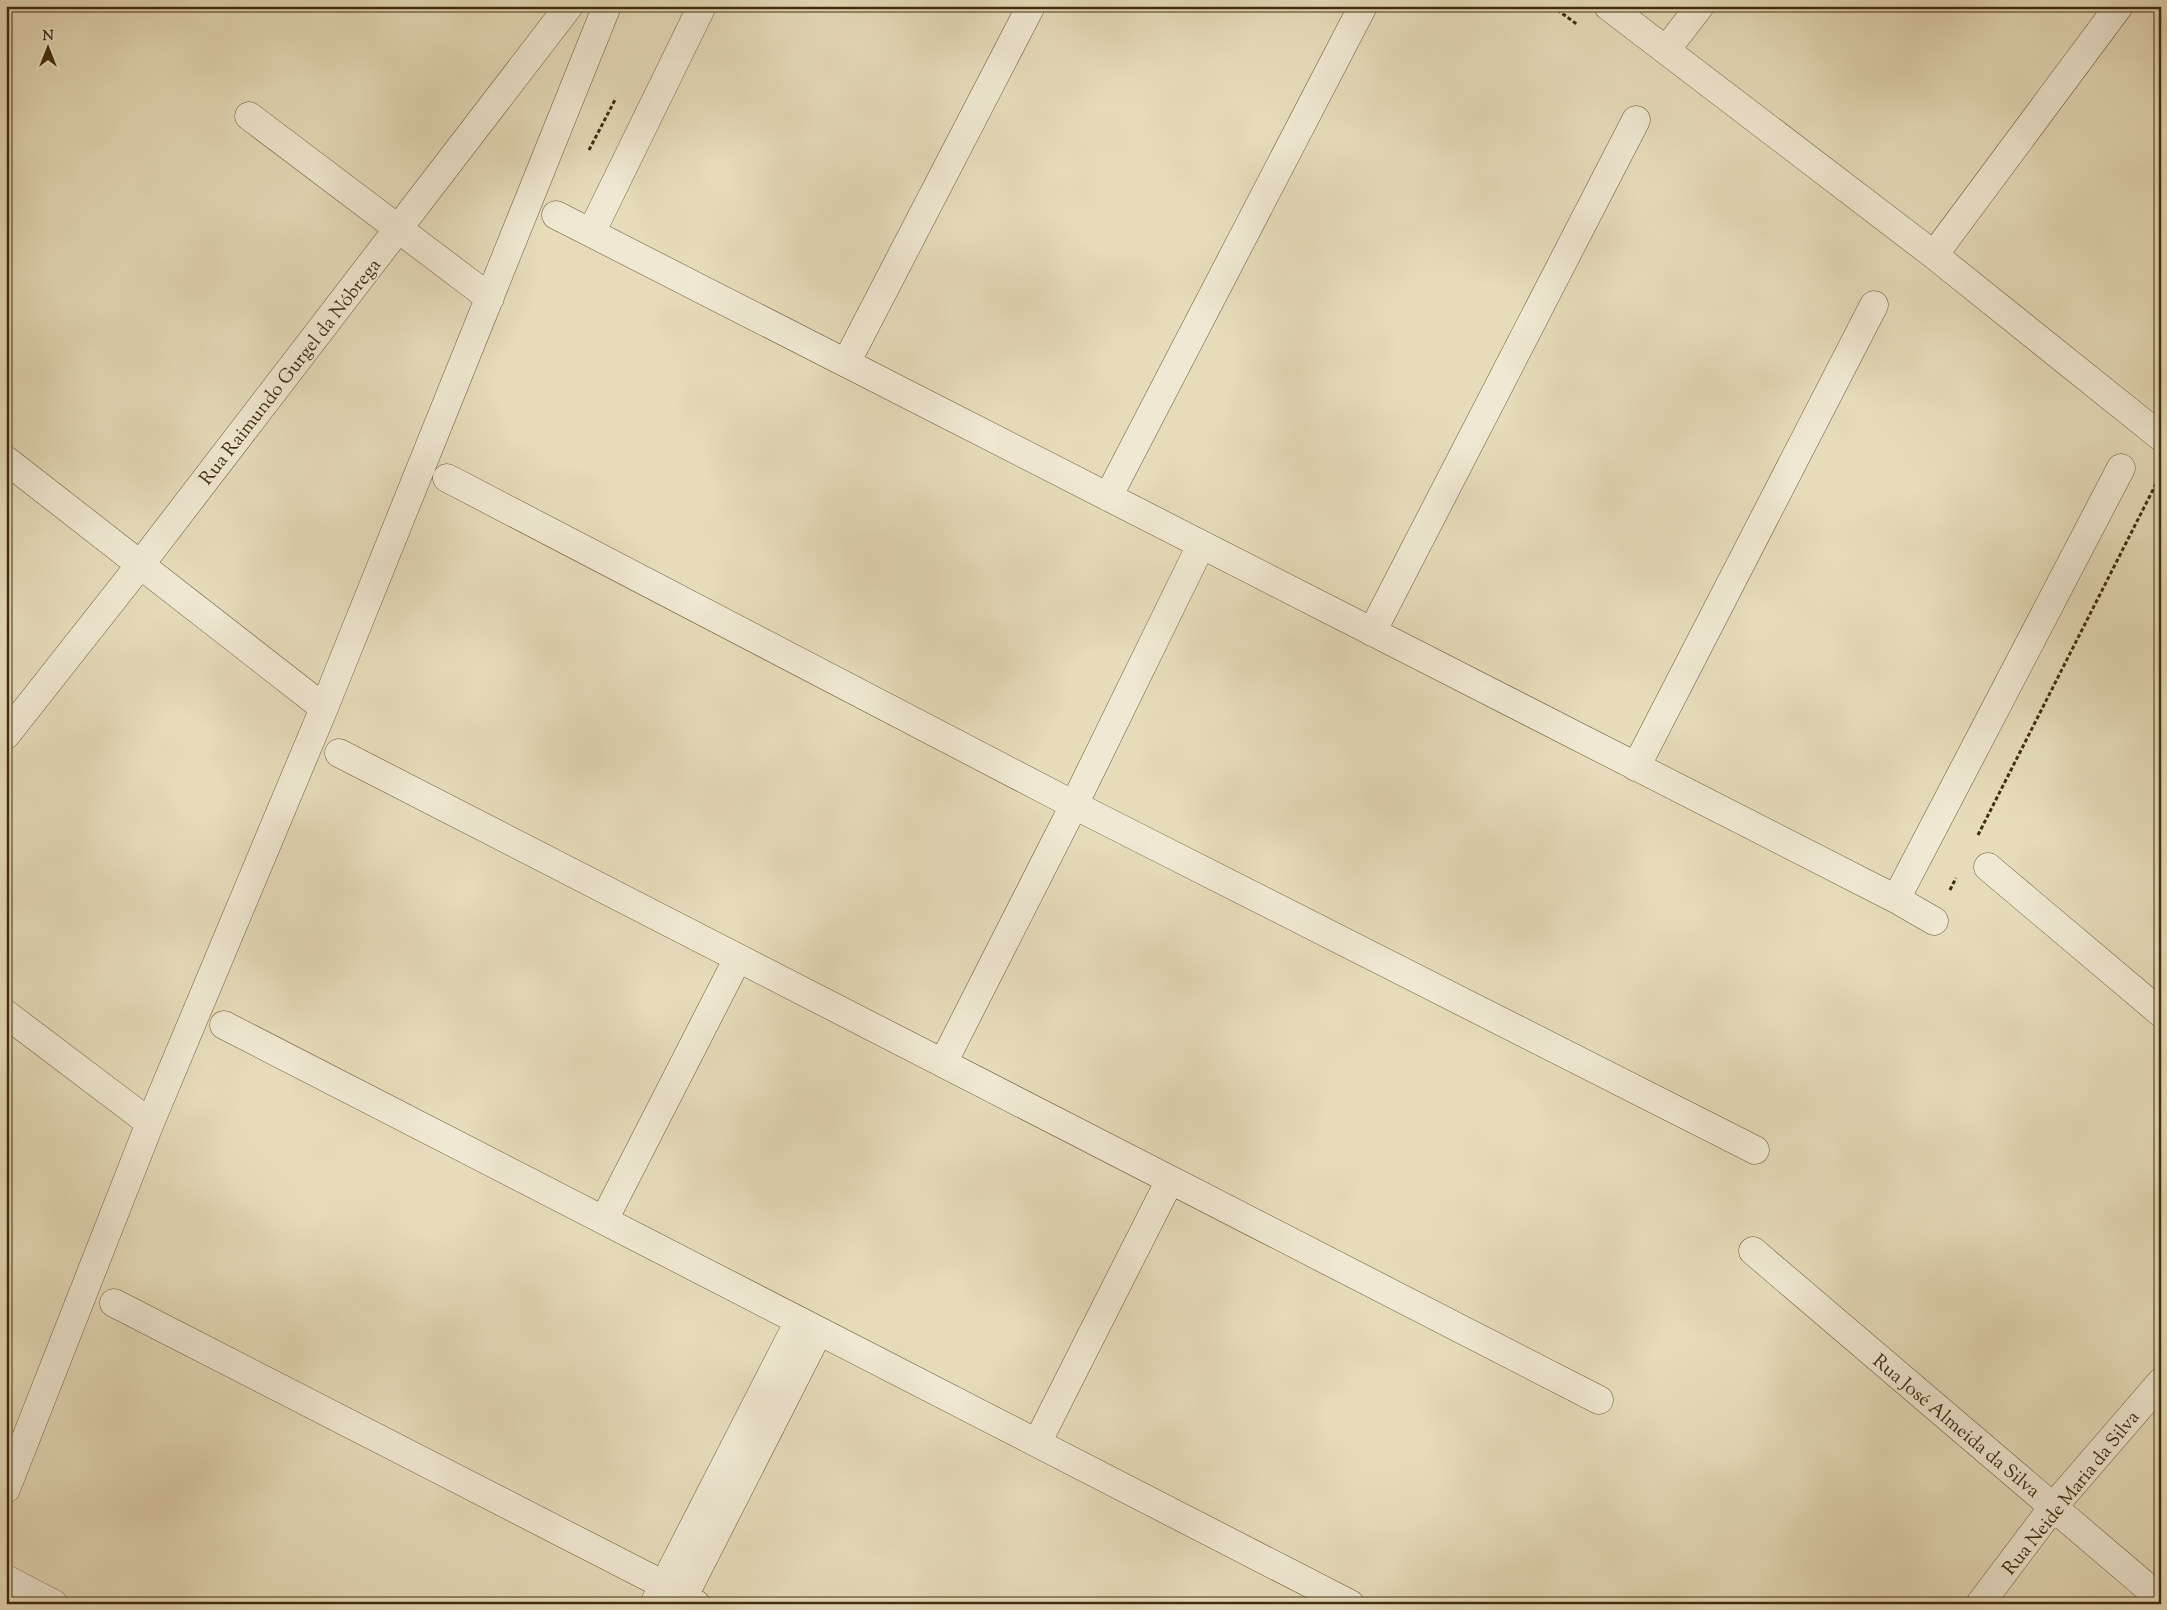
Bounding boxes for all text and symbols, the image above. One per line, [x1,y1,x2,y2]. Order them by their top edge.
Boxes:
north arrow [22,22,72,72]
text: N [42,27,54,47]
street label: Rua Raimundo Gurgel da Nóbrega [194,253,388,492]
street label: Rua José Almeida da Silva [1866,1349,2045,1505]
street label: Rua Neide Maria da Silva [1997,1405,2147,1582]

